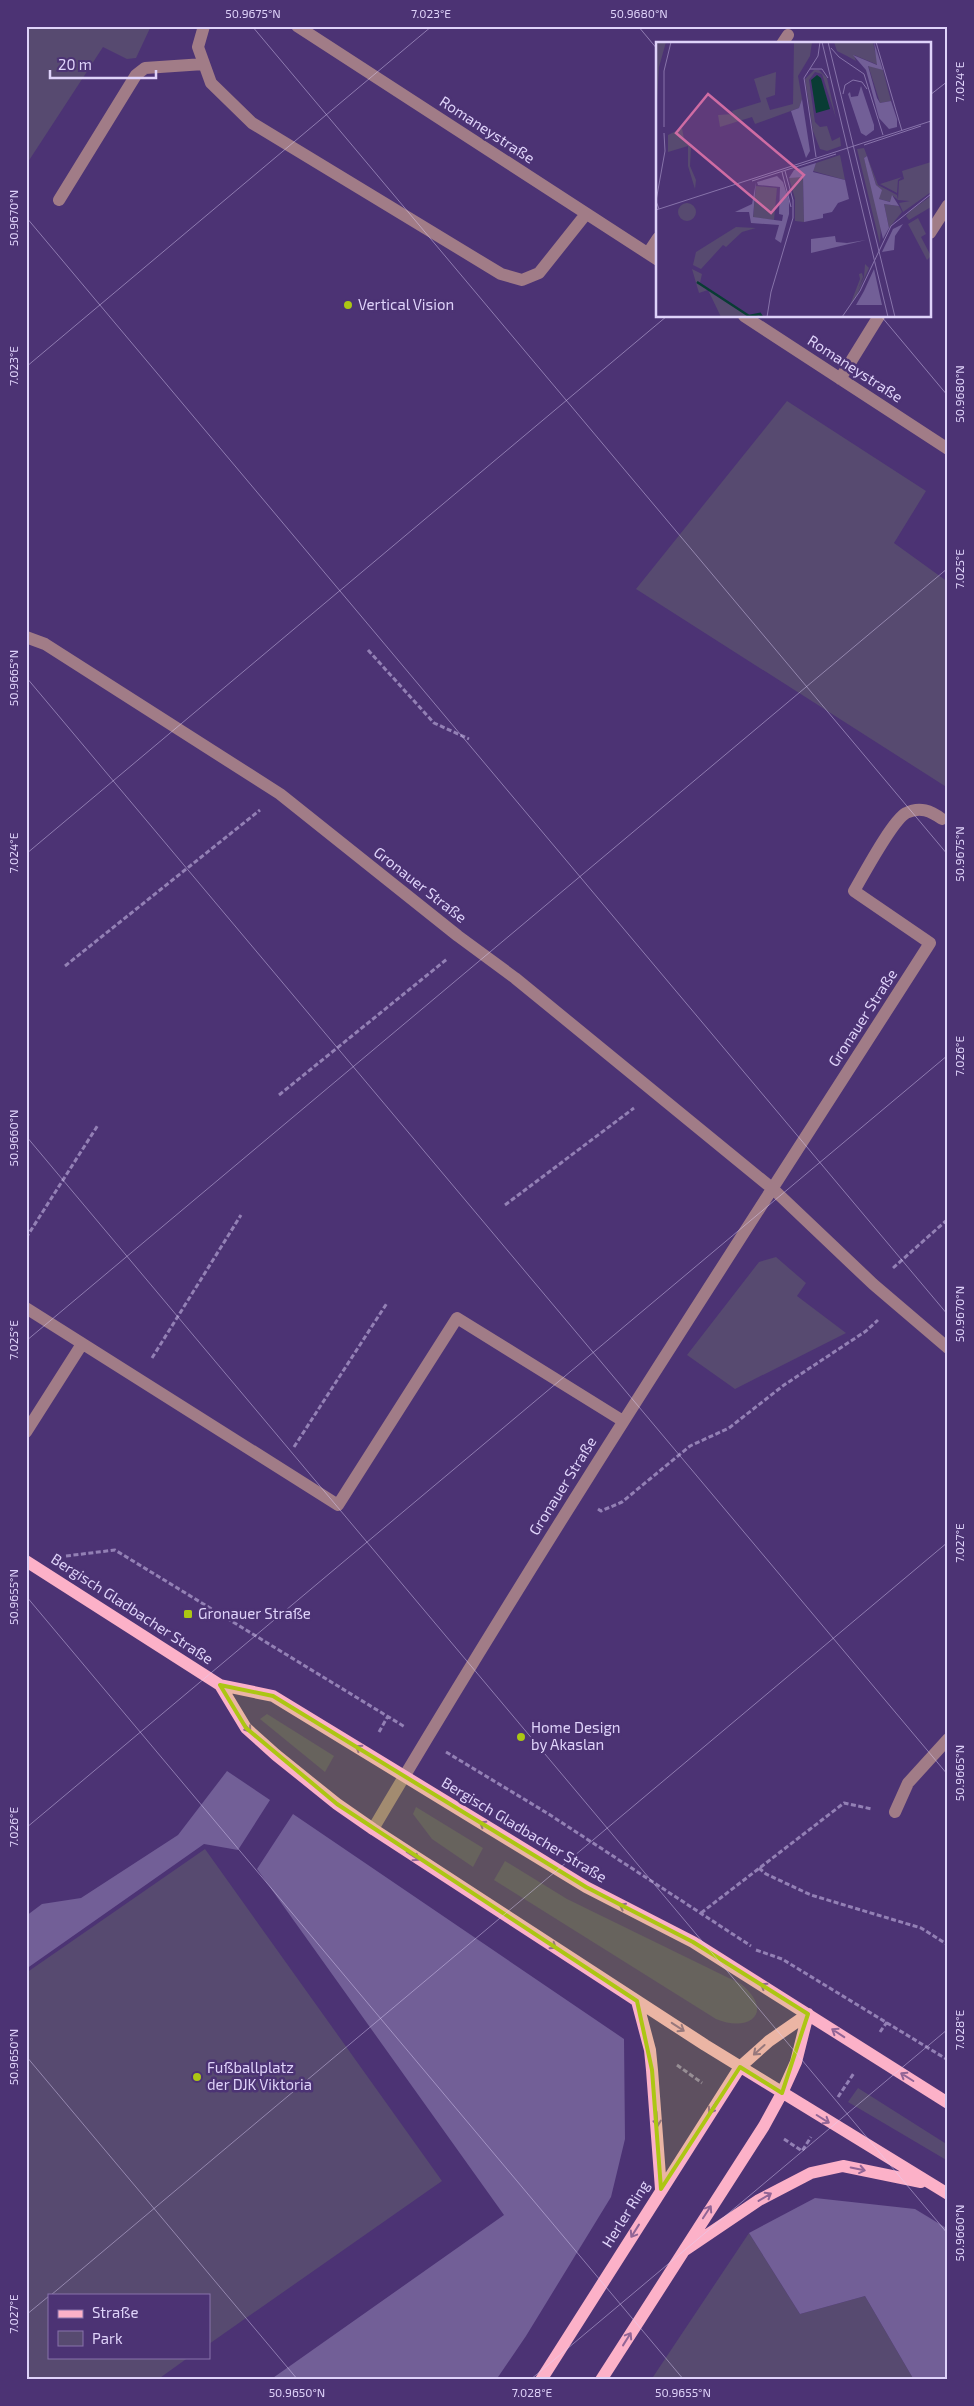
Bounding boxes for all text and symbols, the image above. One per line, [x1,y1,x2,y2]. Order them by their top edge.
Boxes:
text: 50.9675°N [225,6,281,20]
text: 7.023°E [411,6,451,20]
text: 50.9680°N [610,6,668,20]
inset map [656,42,932,318]
scale bar [50,48,156,80]
text: 20 m [58,55,92,73]
text: 7.024°E [952,61,966,102]
street label: Romaneystraße [437,92,538,167]
text: 50.9670°N [6,190,20,246]
place label: Vertical Vision [358,295,454,313]
marker: Vertical Vision [342,299,354,311]
street label: Romaneystraße [805,331,906,406]
text: 7.023°E [6,346,20,386]
text: 50.9680°N [952,365,966,423]
text: 7.025°E [952,549,966,589]
text: 50.9665°N [6,650,20,706]
text: 50.9675°N [952,826,966,882]
text: 7.024°E [6,832,20,873]
street label: Gronauer Straße [371,842,471,926]
street label: Gronauer Straße [824,965,900,1070]
text: 7.026°E [952,1036,966,1076]
text: 50.9660°N [6,1109,20,1167]
text: 50.9670°N [952,1286,966,1342]
text: 7.025°E [6,1320,20,1360]
street label: Gronauer Straße [525,1433,600,1538]
text: 7.027°E [952,1523,966,1563]
street label: Bergisch Gladbacher Straße [48,1549,217,1667]
text: 50.9655°N [6,1569,20,1625]
place label: Gronauer Straße [198,1604,311,1622]
marker: Gronauer Straße [182,1608,194,1620]
place label: Home Design by Akaslan [531,1718,621,1753]
one-way arrow [241,1719,252,1732]
marker: Home Design by Akaslan [515,1731,527,1743]
one-way arrow [356,1745,370,1755]
text: 50.9665°N [952,1745,966,1801]
street label: Bergisch Gladbacher Straße [439,1773,610,1886]
text: 7.026°E [6,1807,20,1847]
one-way arrow [479,1821,493,1831]
one-way arrow [406,1851,420,1861]
one-way arrow [619,1903,634,1912]
one-way arrow [542,1940,556,1950]
one-way arrow [760,1983,774,1994]
text: 7.028°E [952,2009,966,2050]
one-way arrow [670,2023,684,2033]
one-way arrow [831,2028,845,2038]
text: 50.9650°N [6,2029,20,2085]
one-way arrow [753,2044,766,2056]
place label: Fußballplatz der DJK Viktoria [207,2058,312,2093]
marker: Fußballplatz der DJK Viktoria [191,2071,203,2083]
one-way arrow [901,2072,915,2082]
one-way arrow [708,2100,718,2114]
one-way arrow [652,2110,662,2126]
one-way arrow [816,2115,830,2125]
one-way arrow [850,2165,866,2174]
street label: Herler Ring [597,2176,653,2250]
one-way arrow [758,2191,772,2201]
text: 50.9660°N [952,2204,966,2262]
one-way arrow [702,2205,713,2219]
one-way arrow [629,2223,639,2237]
text: 7.027°E [6,2294,20,2334]
legend [48,2294,210,2358]
text: Straße [92,2303,138,2321]
text: Park [92,2329,123,2347]
one-way arrow [622,2332,632,2346]
text: 50.9650°N [269,2385,325,2399]
text: 7.028°E [512,2385,553,2399]
text: 50.9655°N [655,2385,711,2399]

